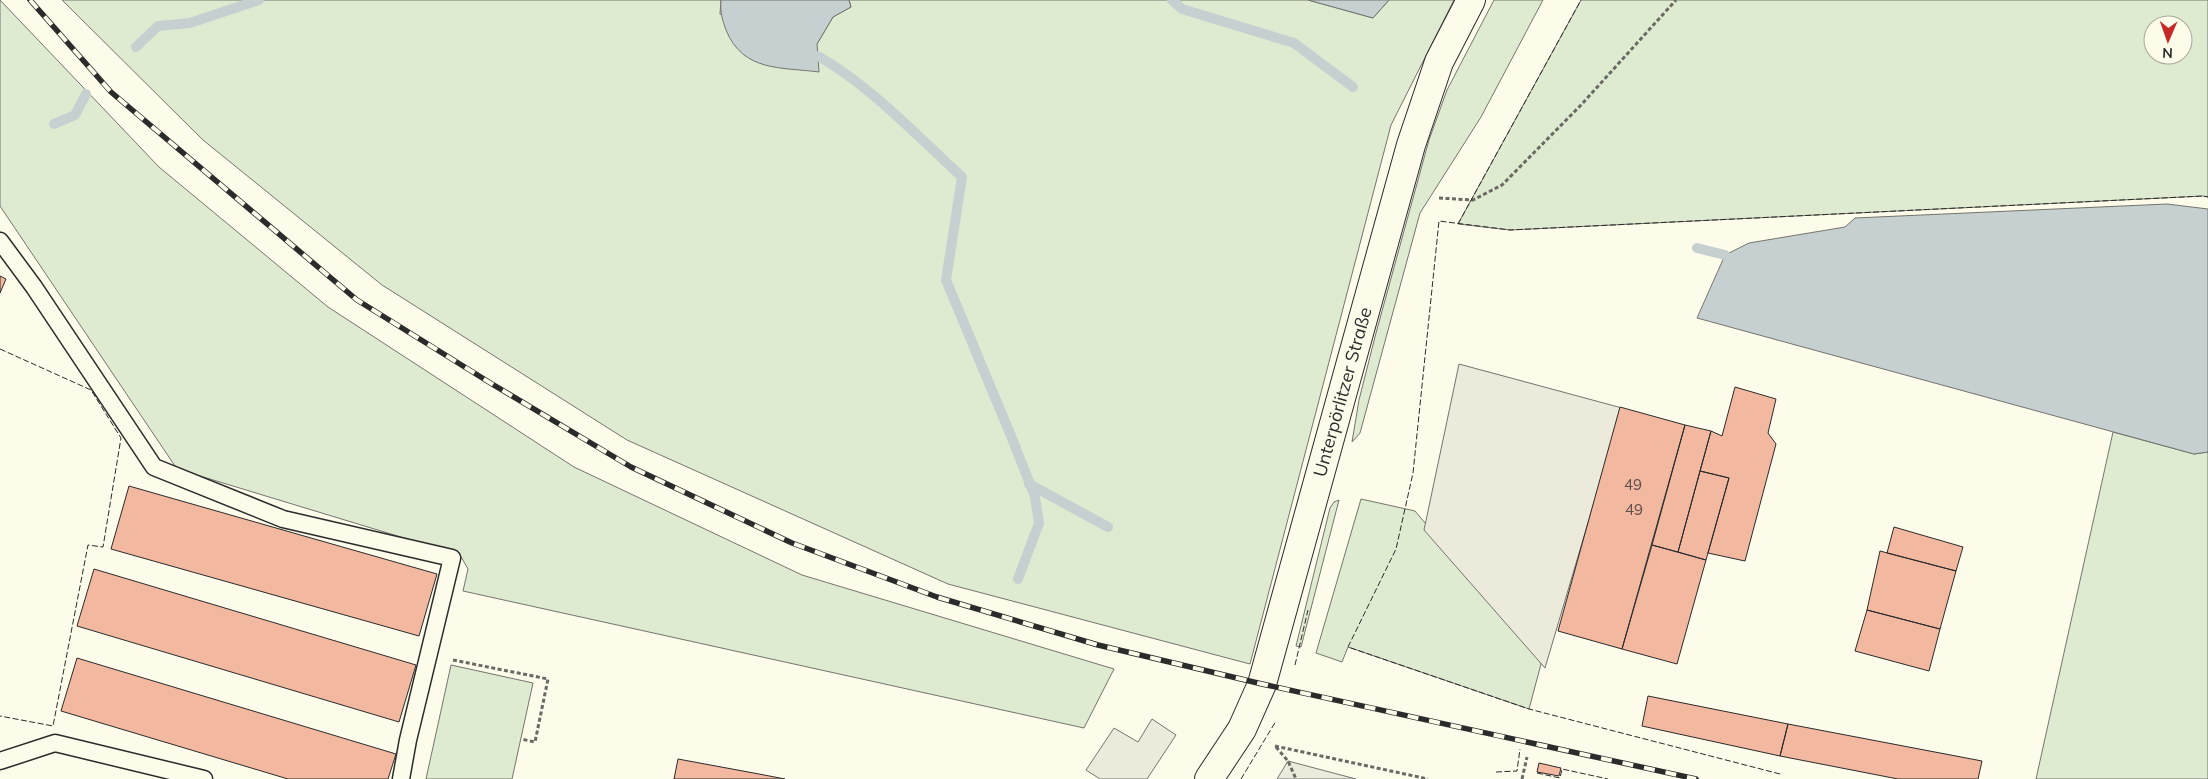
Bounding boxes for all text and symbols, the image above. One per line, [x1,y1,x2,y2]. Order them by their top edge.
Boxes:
north arrow [2143,15,2193,65]
text: N [2162,44,2173,62]
street label: Unterpörlitzer Straße [1308,305,1377,479]
house number: 49 [1624,475,1642,494]
house number: 49 [1625,500,1643,519]

